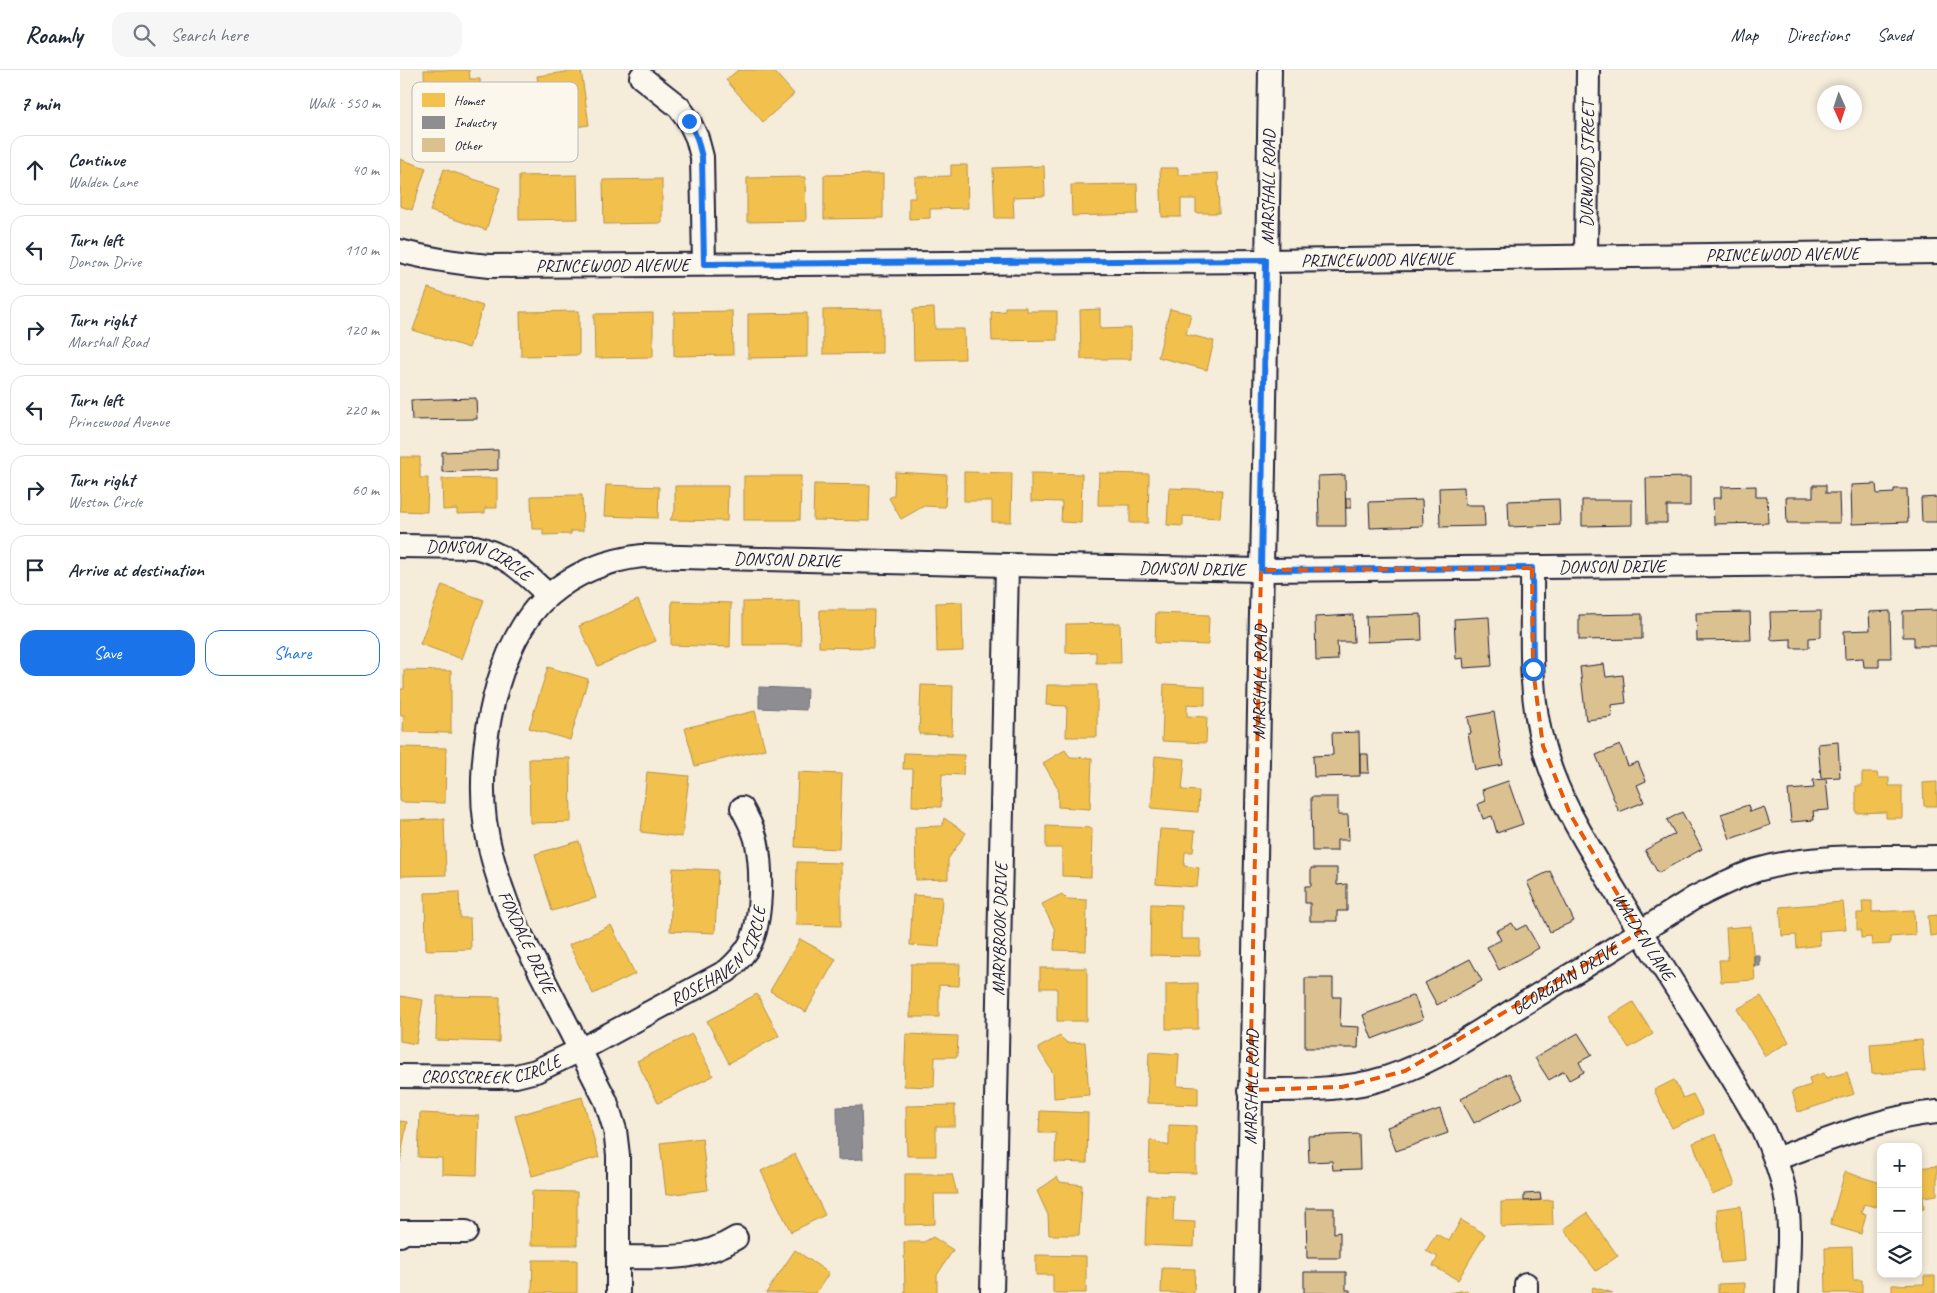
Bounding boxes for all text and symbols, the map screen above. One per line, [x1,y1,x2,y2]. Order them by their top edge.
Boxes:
search box [112,12,462,57]
text: Roamly [25,20,82,50]
icon: search [130,21,158,49]
text: Search here [170,23,248,47]
text: Map [1731,24,1758,46]
text: Directions [1786,24,1849,46]
text: Saved [1877,24,1912,46]
legend [412,82,578,162]
north arrow [1817,85,1862,130]
text: 7 min [20,90,60,116]
text: Homes [454,92,485,109]
text: Walk · 550 m [308,93,380,113]
street label: DURWOOD STREET [1575,96,1599,227]
route end [678,110,701,133]
text: Industry [454,114,497,131]
street label: MARSHALL ROAD [1256,128,1280,245]
text: Other [454,137,483,154]
text: Continue [68,148,125,172]
icon: ahead [21,156,49,184]
text: 40 m [352,160,379,180]
text: Walden Lane [68,172,138,192]
text: Turn left [68,228,123,252]
icon: left [21,236,49,264]
text: 110 m [345,240,379,260]
street label: PRINCEWOOD AVENUE [1706,242,1862,266]
street label: PRINCEWOOD AVENUE [1301,247,1457,272]
text: Donson Drive [68,252,141,272]
street label: PRINCEWOOD AVENUE [536,254,692,277]
text: Turn right [68,308,135,332]
icon: right [21,316,49,344]
text: 120 m [345,320,379,340]
text: Marshall Road [68,332,148,352]
text: Turn left [68,388,123,412]
icon: left [21,396,49,424]
text: 220 m [345,400,379,420]
text: Princewood Avenue [68,412,169,432]
text: Turn right [68,468,135,492]
icon: right [21,476,49,504]
text: 60 m [352,480,379,500]
text: Weston Circle [68,492,142,512]
street label: DONSON CIRCLE [426,535,538,587]
street label: DONSON DRIVE [734,547,843,572]
street label: DONSON DRIVE [1559,555,1668,578]
icon: arrive [21,556,49,584]
street label: DONSON DRIVE [1139,557,1248,581]
text: Arrive at destination [68,558,204,582]
street label: MARSHALL ROAD [1247,623,1272,740]
button: Save [20,630,195,676]
button: Share [205,630,380,676]
route start [1522,658,1545,681]
street label: MARYBROOK DRIVE [987,860,1012,996]
street label: FOXDALE DRIVE [494,887,561,999]
street label: WALDEN LANE [1608,889,1681,986]
street label: ROSEHAVEN CIRCLE [666,903,770,1011]
street label: GEORGIAN DRIVE [1507,936,1624,1020]
street label: MARSHALL ROAD [1239,1028,1263,1145]
street label: CROSSCREEK CIRCLE [421,1049,566,1088]
map controls [1877,1143,1922,1278]
button: + [1877,1143,1922,1188]
button: − [1877,1188,1922,1233]
button: layers [1877,1233,1922,1278]

